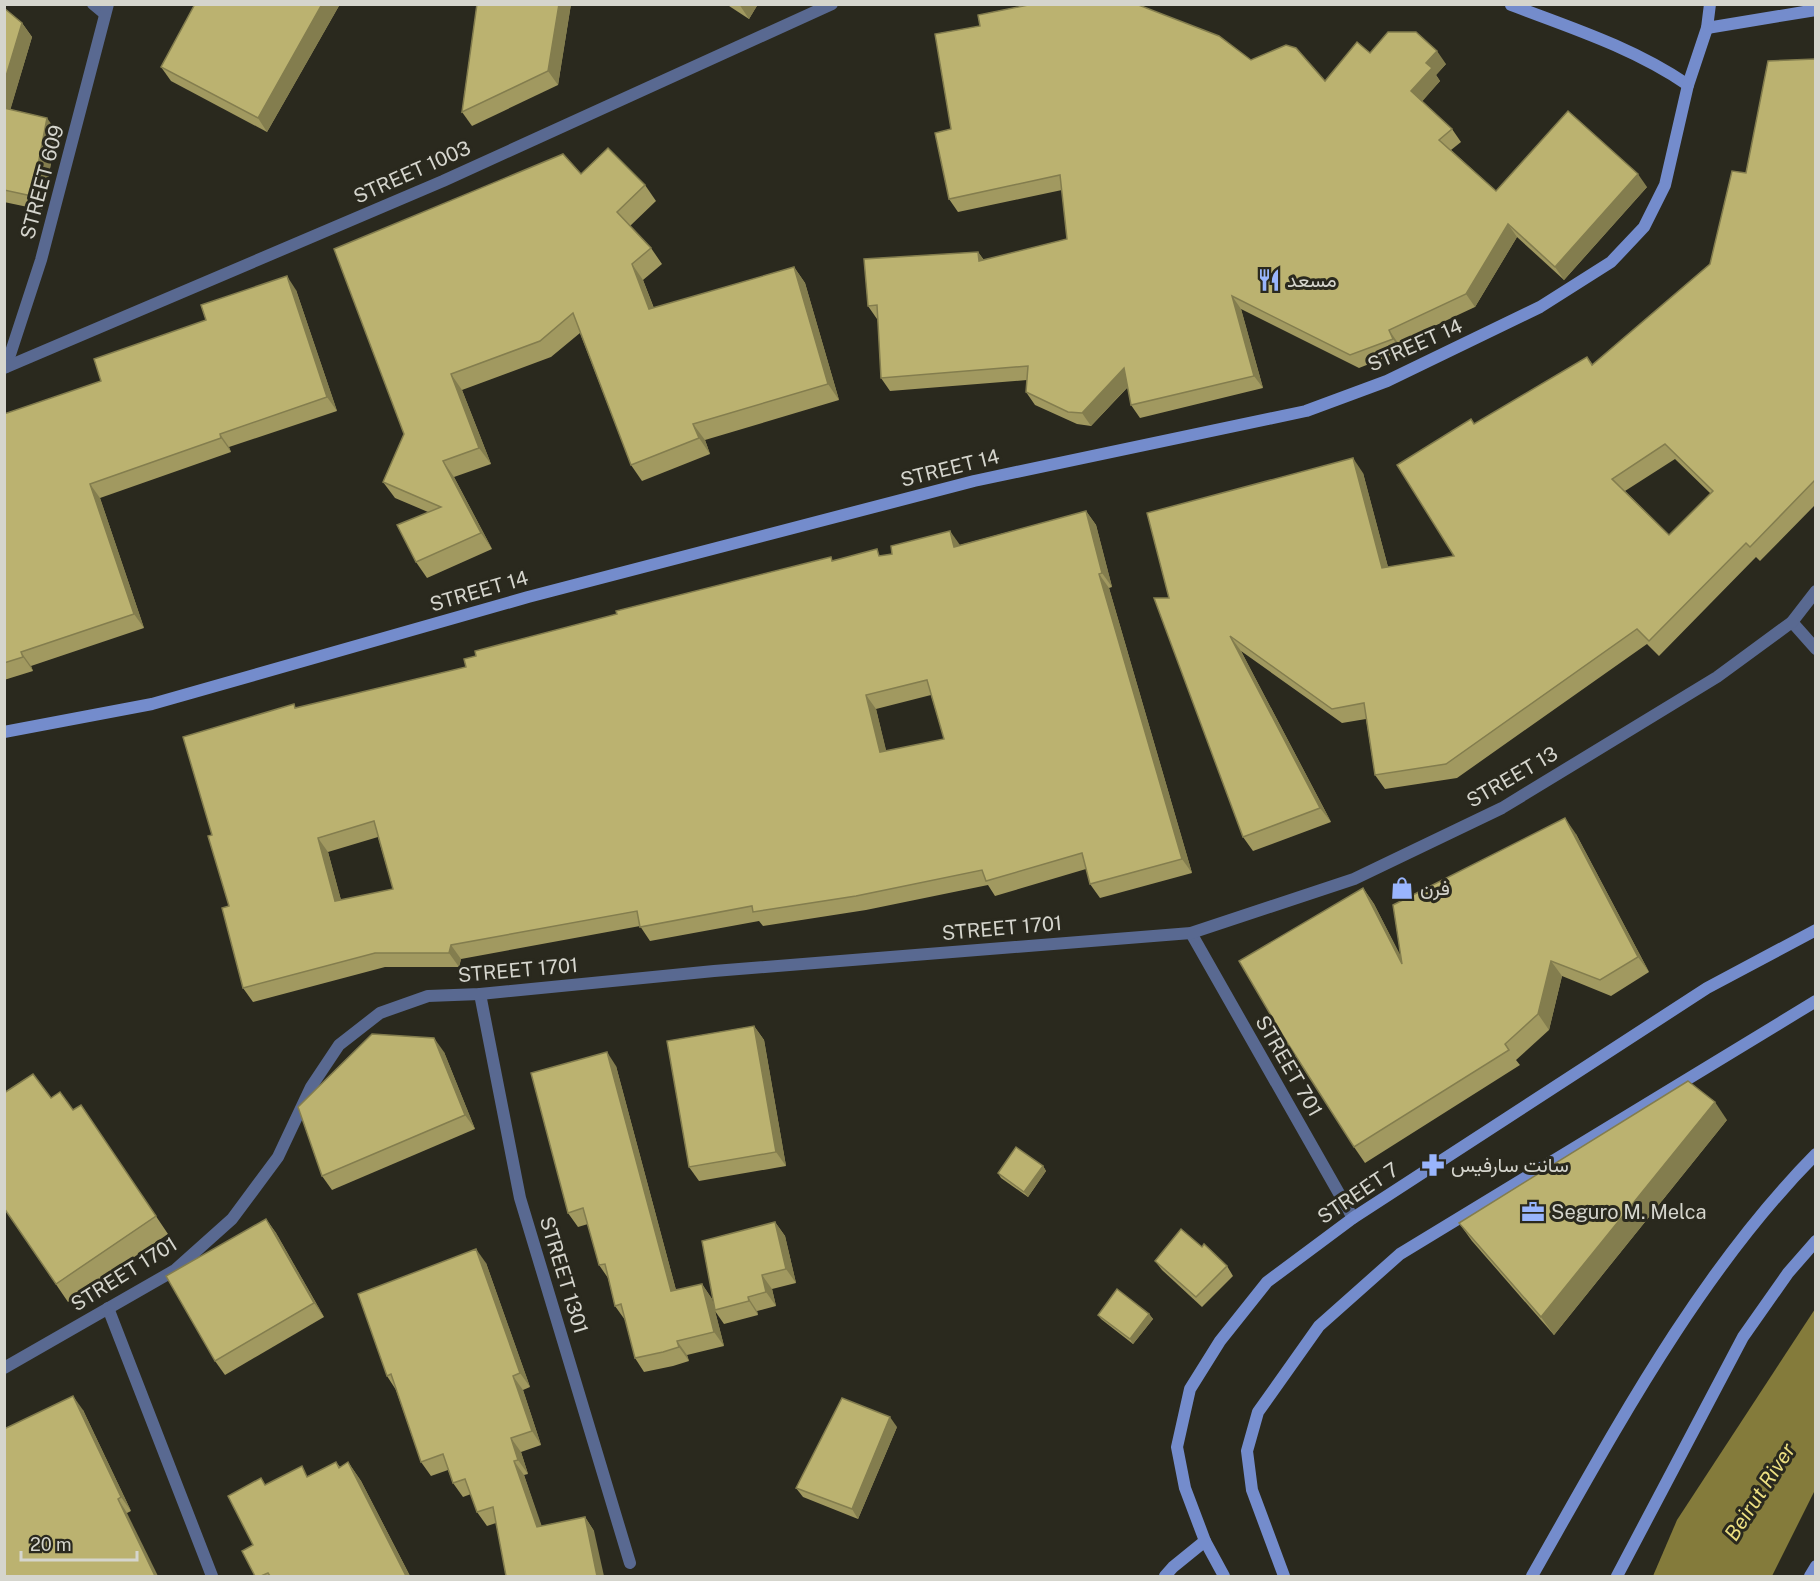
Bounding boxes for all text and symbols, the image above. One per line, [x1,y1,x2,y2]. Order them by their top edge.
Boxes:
street label: STREET 609 [15,122,69,242]
street label: STREET 1003 [350,136,474,208]
restaurant icon: مسعد [1256,267,1282,293]
place label: مسعد [1287,268,1337,292]
street label: STREET 14 [1364,313,1466,377]
street label: STREET 14 [898,444,1002,492]
street label: STREET 14 [427,566,531,616]
street label: STREET 13 [1462,741,1562,813]
shop icon: فرن [1389,875,1415,901]
place label: فرن [1420,876,1450,901]
street label: STREET 1701 [941,911,1063,945]
street label: STREET 1701 [457,953,579,987]
street label: STREET 701 [1250,1011,1328,1121]
pharmacy icon: سانت سارفيس [1420,1152,1446,1178]
place label: سانت سارفيس [1451,1153,1569,1178]
street label: STREET 7 [1313,1157,1403,1229]
office icon: Seguro M. Melca [1520,1199,1546,1225]
place label: Seguro M. Melca [1551,1200,1706,1224]
street label: STREET 1301 [535,1213,593,1337]
street label: STREET 1701 [66,1232,182,1316]
water label: Beirut River [1719,1437,1801,1545]
scale bar [21,1524,136,1562]
text: 20 m [30,1534,72,1555]

